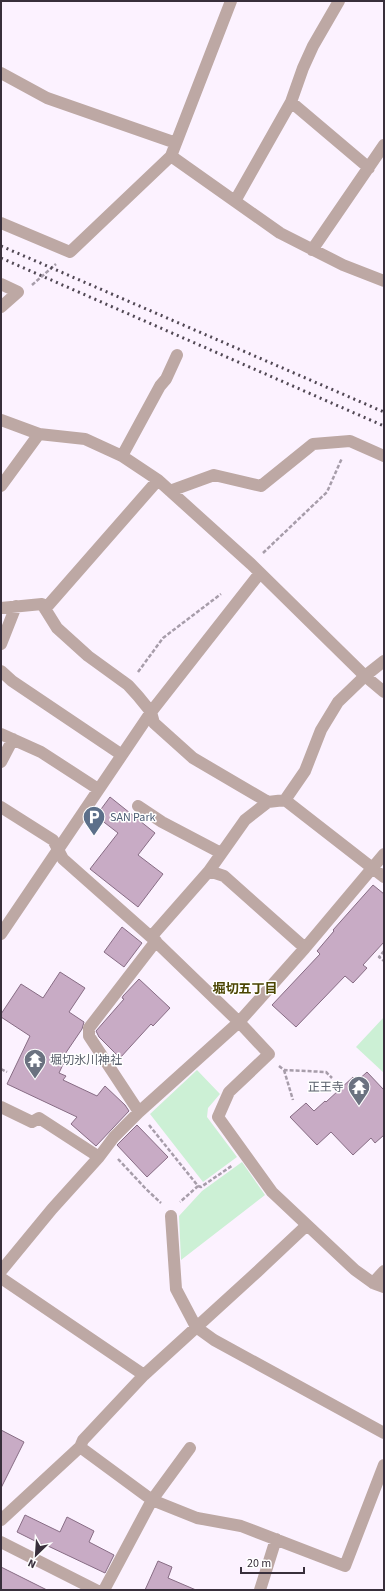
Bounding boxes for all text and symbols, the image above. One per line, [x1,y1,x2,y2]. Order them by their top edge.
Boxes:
parking icon: SAN Park [81,804,107,837]
place label: SAN Park [110,809,156,826]
district label: 堀切五丁目 [212,980,278,998]
temple icon: 堀切氷川神社 [22,1047,48,1080]
place label: 堀切氷川神社 [50,1052,122,1069]
temple icon: 正王寺 [346,1074,372,1107]
place label: 正王寺 [308,1079,344,1096]
north arrow [16,1535,56,1575]
scale bar [241,1549,304,1575]
text: N [25,1555,38,1572]
text: 20 m [247,1555,271,1572]

